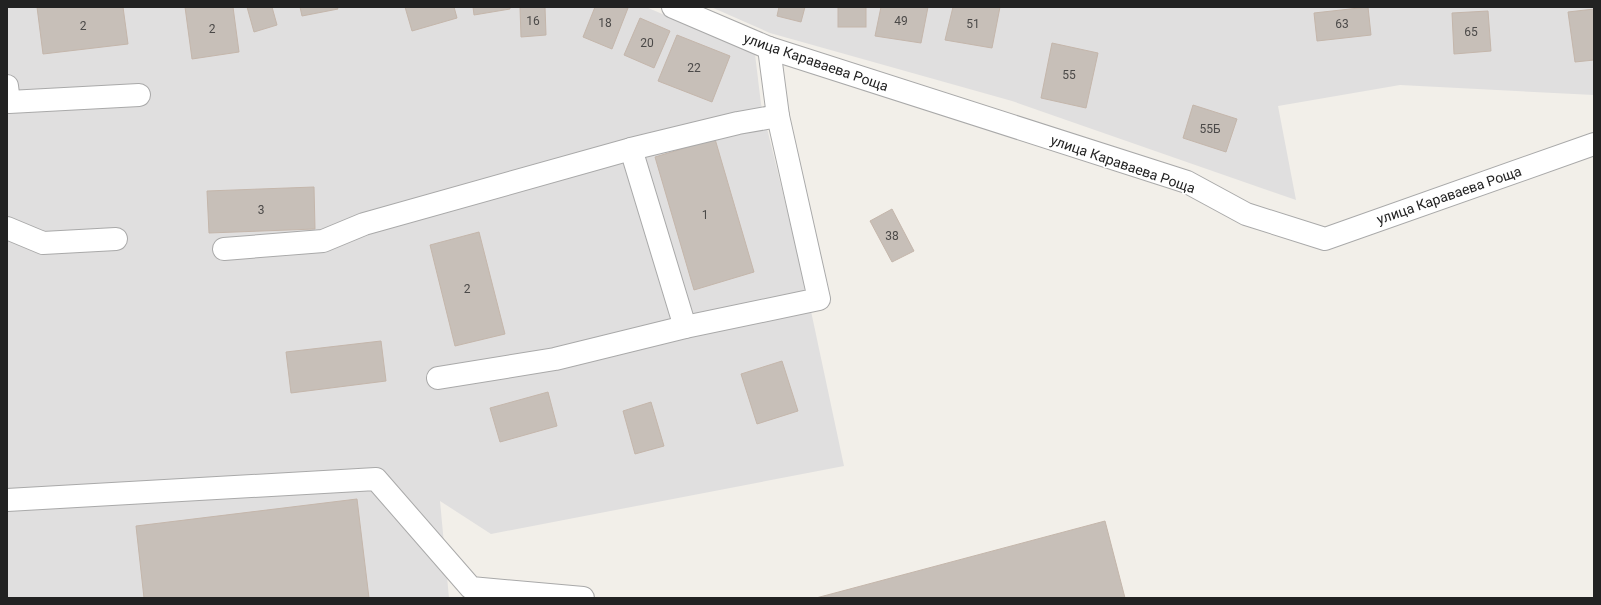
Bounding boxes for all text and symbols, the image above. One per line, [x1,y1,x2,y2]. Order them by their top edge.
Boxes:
house number: 16 [526,14,540,28]
house number: 49 [894,14,908,28]
house number: 18 [598,16,612,30]
house number: 51 [966,17,980,31]
house number: 63 [1335,17,1349,31]
house number: 2 [80,19,87,33]
house number: 2 [209,22,216,36]
house number: 65 [1464,25,1478,39]
street label: улица Караваева Роща [742,30,890,94]
house number: 20 [640,36,654,50]
house number: 22 [687,61,701,75]
house number: 55 [1062,68,1076,82]
house number: 55Б [1199,122,1221,136]
street label: улица Караваева Роща [1049,132,1197,196]
street label: улица Караваева Роща [1375,163,1523,227]
house number: 3 [258,203,264,217]
house number: 1 [702,208,708,222]
house number: 38 [885,229,899,243]
house number: 2 [464,282,471,296]

